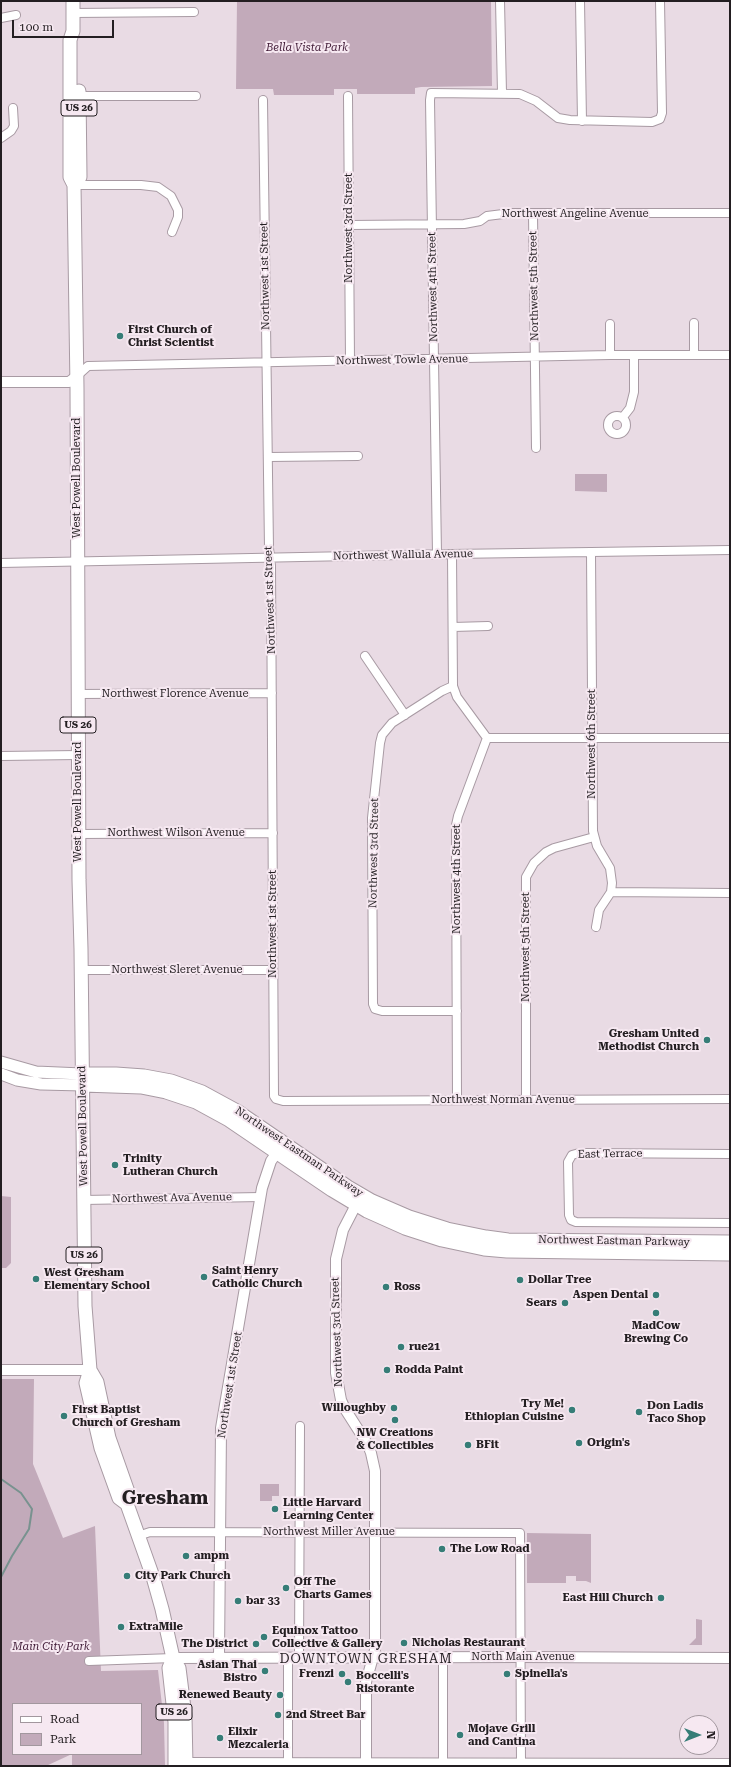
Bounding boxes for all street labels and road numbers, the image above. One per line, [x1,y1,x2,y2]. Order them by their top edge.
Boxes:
road number: US 26 [61,100,97,116]
street label: Northwest 3rd Street [342,173,356,283]
street label: Northwest Angeline Avenue [501,207,649,221]
street label: Northwest 1st Street [257,222,273,330]
street label: Northwest 5th Street [526,231,542,341]
street label: Northwest 4th Street [425,232,441,342]
street label: Northwest Towle Avenue [336,352,468,368]
street label: West Powell Boulevard [70,418,84,538]
street label: Northwest 1st Street [262,546,278,654]
street label: Northwest Wallula Avenue [333,547,473,563]
street label: Northwest Florence Avenue [102,687,248,701]
street label: Northwest 6th Street [585,689,599,799]
road number: US 26 [60,717,96,733]
street label: West Powell Boulevard [71,742,85,862]
street label: Northwest 3rd Street [366,798,382,908]
street label: Northwest 4th Street [450,824,464,934]
street label: Northwest Wilson Avenue [107,826,245,840]
street label: Northwest 1st Street [266,870,280,978]
street label: Northwest 5th Street [519,892,533,1002]
street label: Northwest Sleret Avenue [111,963,243,977]
street label: West Powell Boulevard [75,1066,91,1186]
street label: Northwest Norman Avenue [431,1093,575,1107]
street label: Northwest Eastman Parkway [232,1104,366,1200]
street label: East Terrace [577,1147,643,1161]
street label: Northwest Ava Avenue [112,1190,232,1206]
street label: Northwest Eastman Parkway [538,1233,690,1249]
road number: US 26 [66,1247,102,1263]
street label: Northwest 3rd Street [328,1277,346,1387]
street label: Northwest 1st Street [215,1331,245,1439]
street label: Northwest Miller Avenue [263,1525,395,1539]
street label: North Main Avenue [471,1650,575,1664]
road number: US 26 [156,1704,192,1720]

